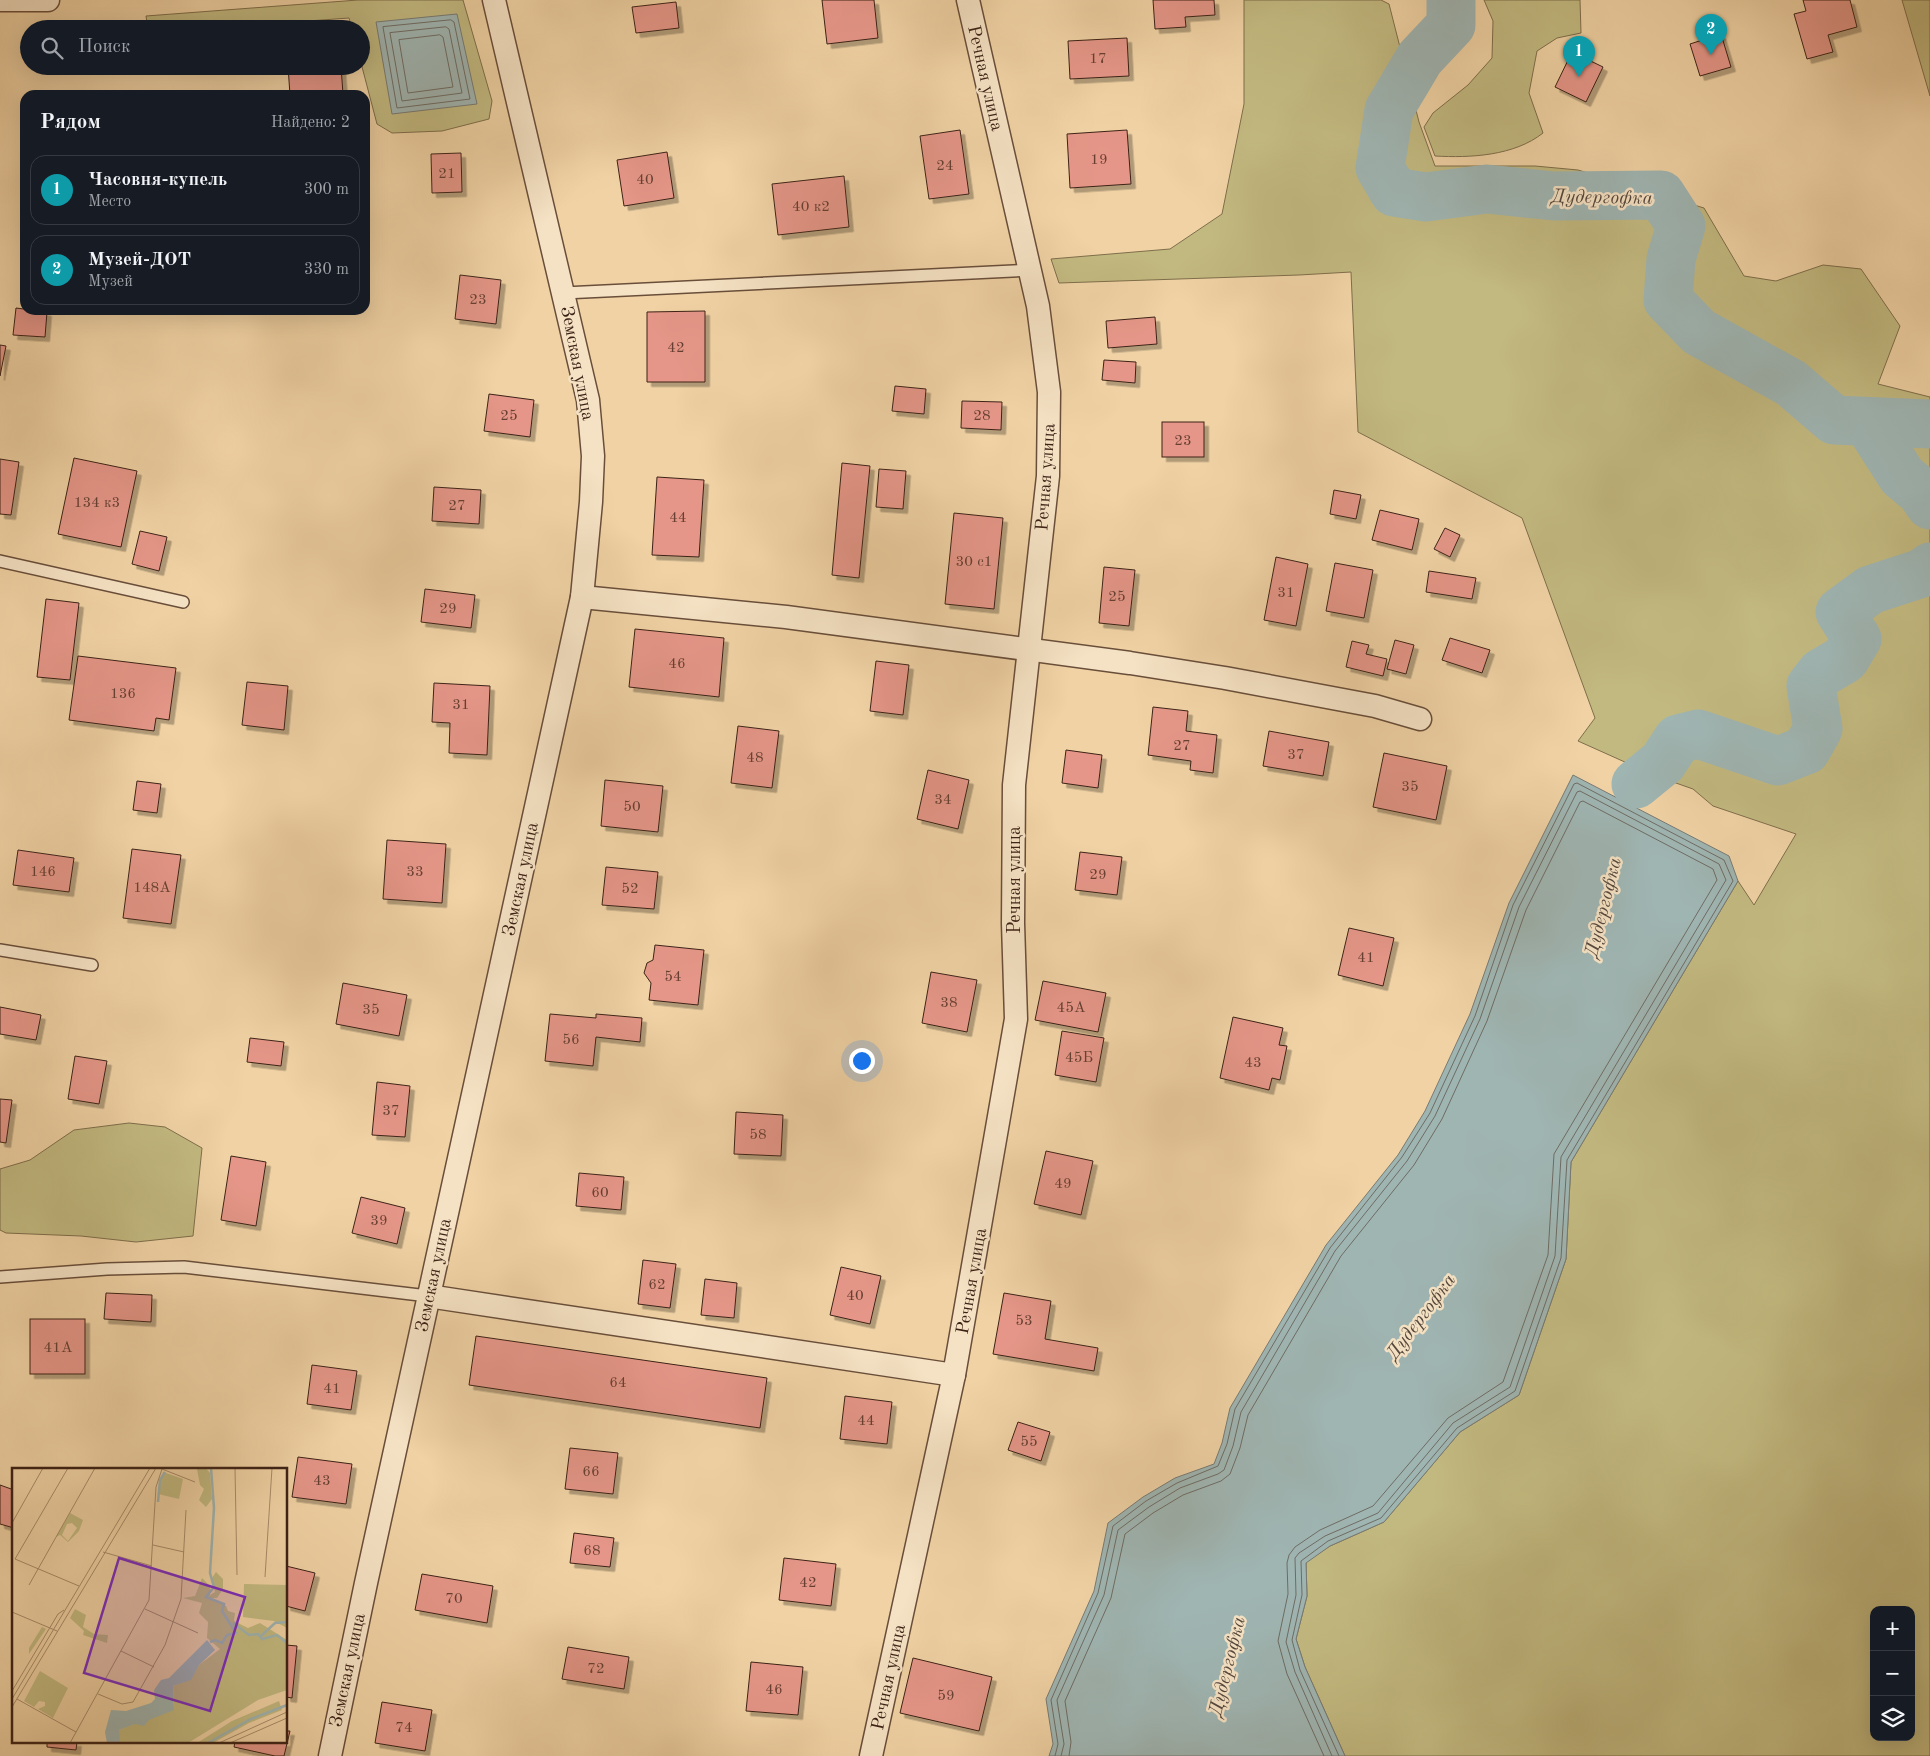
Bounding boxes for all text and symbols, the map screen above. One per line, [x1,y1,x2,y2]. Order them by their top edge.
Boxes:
pin: 2 [1695,14,1727,55]
search box [20,20,370,75]
street label: Речная улица [964,24,1006,133]
icon: search [38,34,66,62]
pin: 1 [1563,36,1595,77]
text: Поиск [78,38,130,57]
house number: 17 [1089,52,1107,67]
text: Рядом [40,112,101,133]
text: Найдено: 2 [271,115,350,131]
house number: 19 [1090,153,1108,168]
house number: 24 [936,159,954,174]
house number: 21 [438,167,456,182]
text: Часовня-купель [88,171,227,190]
house number: 40 [636,173,654,188]
text: 1 [52,182,62,198]
text: 300 m [304,182,349,198]
water label: Дудергофка [1548,188,1653,209]
text: Место [88,194,131,210]
house number: 40 к2 [792,200,830,215]
text: Музей-ДОТ [88,251,191,270]
text: 2 [52,262,62,278]
text: 330 m [304,262,349,278]
text: Музей [88,274,133,290]
house number: 23 [469,293,487,308]
street label: Земская улица [557,304,597,422]
house number: 42 [667,341,685,356]
house number: 25 [500,409,518,424]
house number: 28 [973,409,991,424]
street label: Речная улица [1033,423,1059,531]
house number: 23 [1174,434,1192,449]
house number: 134 к3 [74,496,120,511]
house number: 27 [448,499,466,514]
house number: 44 [669,511,687,526]
house number: 30 с1 [956,555,992,570]
house number: 31 [1277,586,1295,601]
house number: 25 [1108,590,1126,605]
house number: 29 [439,602,457,617]
house number: 46 [668,657,686,672]
house number: 136 [110,687,136,702]
house number: 31 [452,698,470,713]
house number: 27 [1173,739,1191,754]
house number: 37 [1287,748,1305,763]
house number: 48 [746,751,764,766]
house number: 35 [1401,780,1419,795]
house number: 34 [934,793,952,808]
house number: 50 [623,800,641,815]
street label: Земская улица [500,820,542,938]
street label: Речная улица [1006,826,1024,934]
water label: Дудергофка [1582,856,1626,962]
house number: 146 [30,865,56,880]
house number: 33 [406,865,424,880]
house number: 29 [1089,868,1107,883]
house number: 148А [133,881,171,896]
house number: 52 [621,882,639,897]
house number: 41 [1357,951,1375,966]
house number: 54 [664,970,682,985]
house number: 38 [940,996,958,1011]
house number: 45А [1057,1001,1086,1016]
house number: 35 [362,1003,380,1018]
house number: 56 [562,1033,580,1048]
your location [849,1048,875,1074]
house number: 45Б [1065,1051,1093,1066]
house number: 43 [1244,1056,1262,1071]
house number: 37 [382,1104,400,1119]
house number: 58 [749,1128,767,1143]
house number: 49 [1054,1177,1072,1192]
house number: 60 [591,1186,609,1201]
house number: 39 [370,1214,388,1229]
street label: Земская улица [413,1216,455,1334]
street label: Речная улица [954,1226,990,1336]
water label: Дудергофка [1382,1271,1460,1366]
house number: 62 [648,1278,666,1293]
house number: 40 [846,1289,864,1304]
house number: 53 [1015,1314,1033,1329]
house number: 41А [44,1341,73,1356]
house number: 64 [609,1376,627,1391]
house number: 41 [323,1382,341,1397]
house number: 44 [857,1414,875,1429]
house number: 55 [1020,1435,1038,1450]
house number: 66 [582,1465,600,1480]
inset map [12,1468,288,1744]
house number: 43 [313,1474,331,1489]
house number: 68 [583,1544,601,1559]
house number: 42 [799,1576,817,1591]
house number: 70 [445,1592,463,1607]
map controls [1870,1606,1915,1741]
button: + [1870,1606,1915,1651]
street label: Земская улица [327,1611,369,1729]
water label: Дудергофка [1206,1615,1250,1721]
street label: Речная улица [869,1623,909,1732]
button: − [1870,1651,1915,1696]
house number: 72 [587,1662,605,1677]
house number: 46 [765,1683,783,1698]
house number: 59 [937,1689,955,1704]
button: layers [1870,1696,1915,1741]
house number: 74 [395,1721,413,1736]

